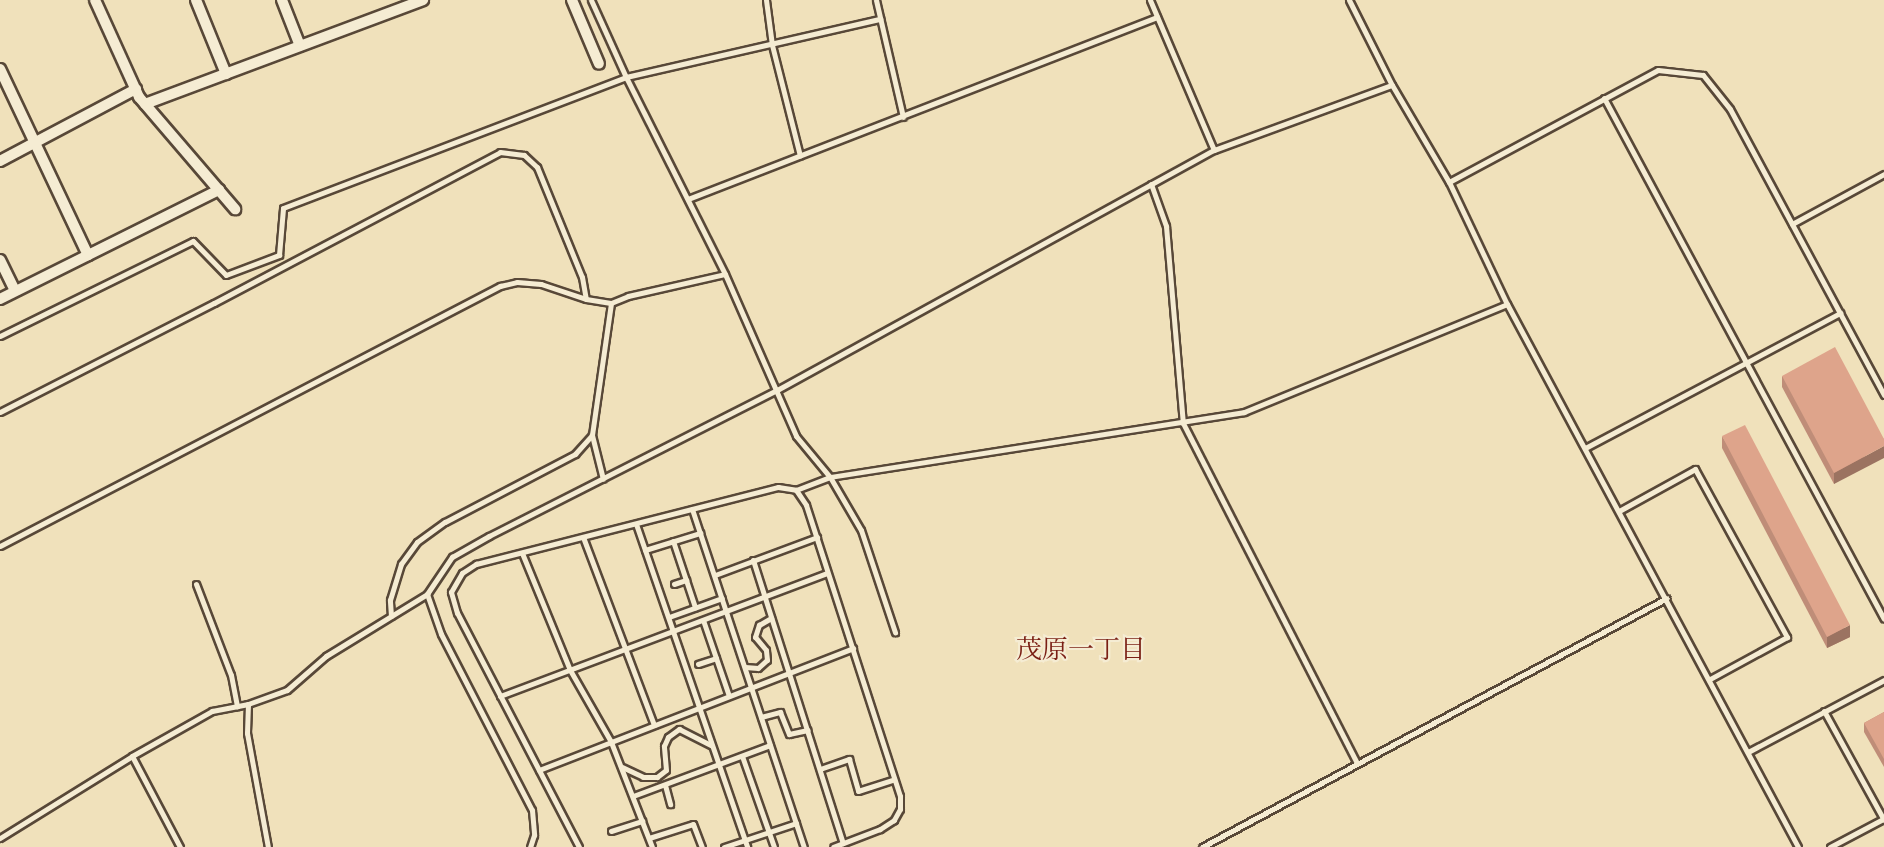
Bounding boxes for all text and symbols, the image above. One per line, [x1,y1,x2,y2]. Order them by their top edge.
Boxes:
district label: 茂原一丁目 [1016,635,1146,667]

